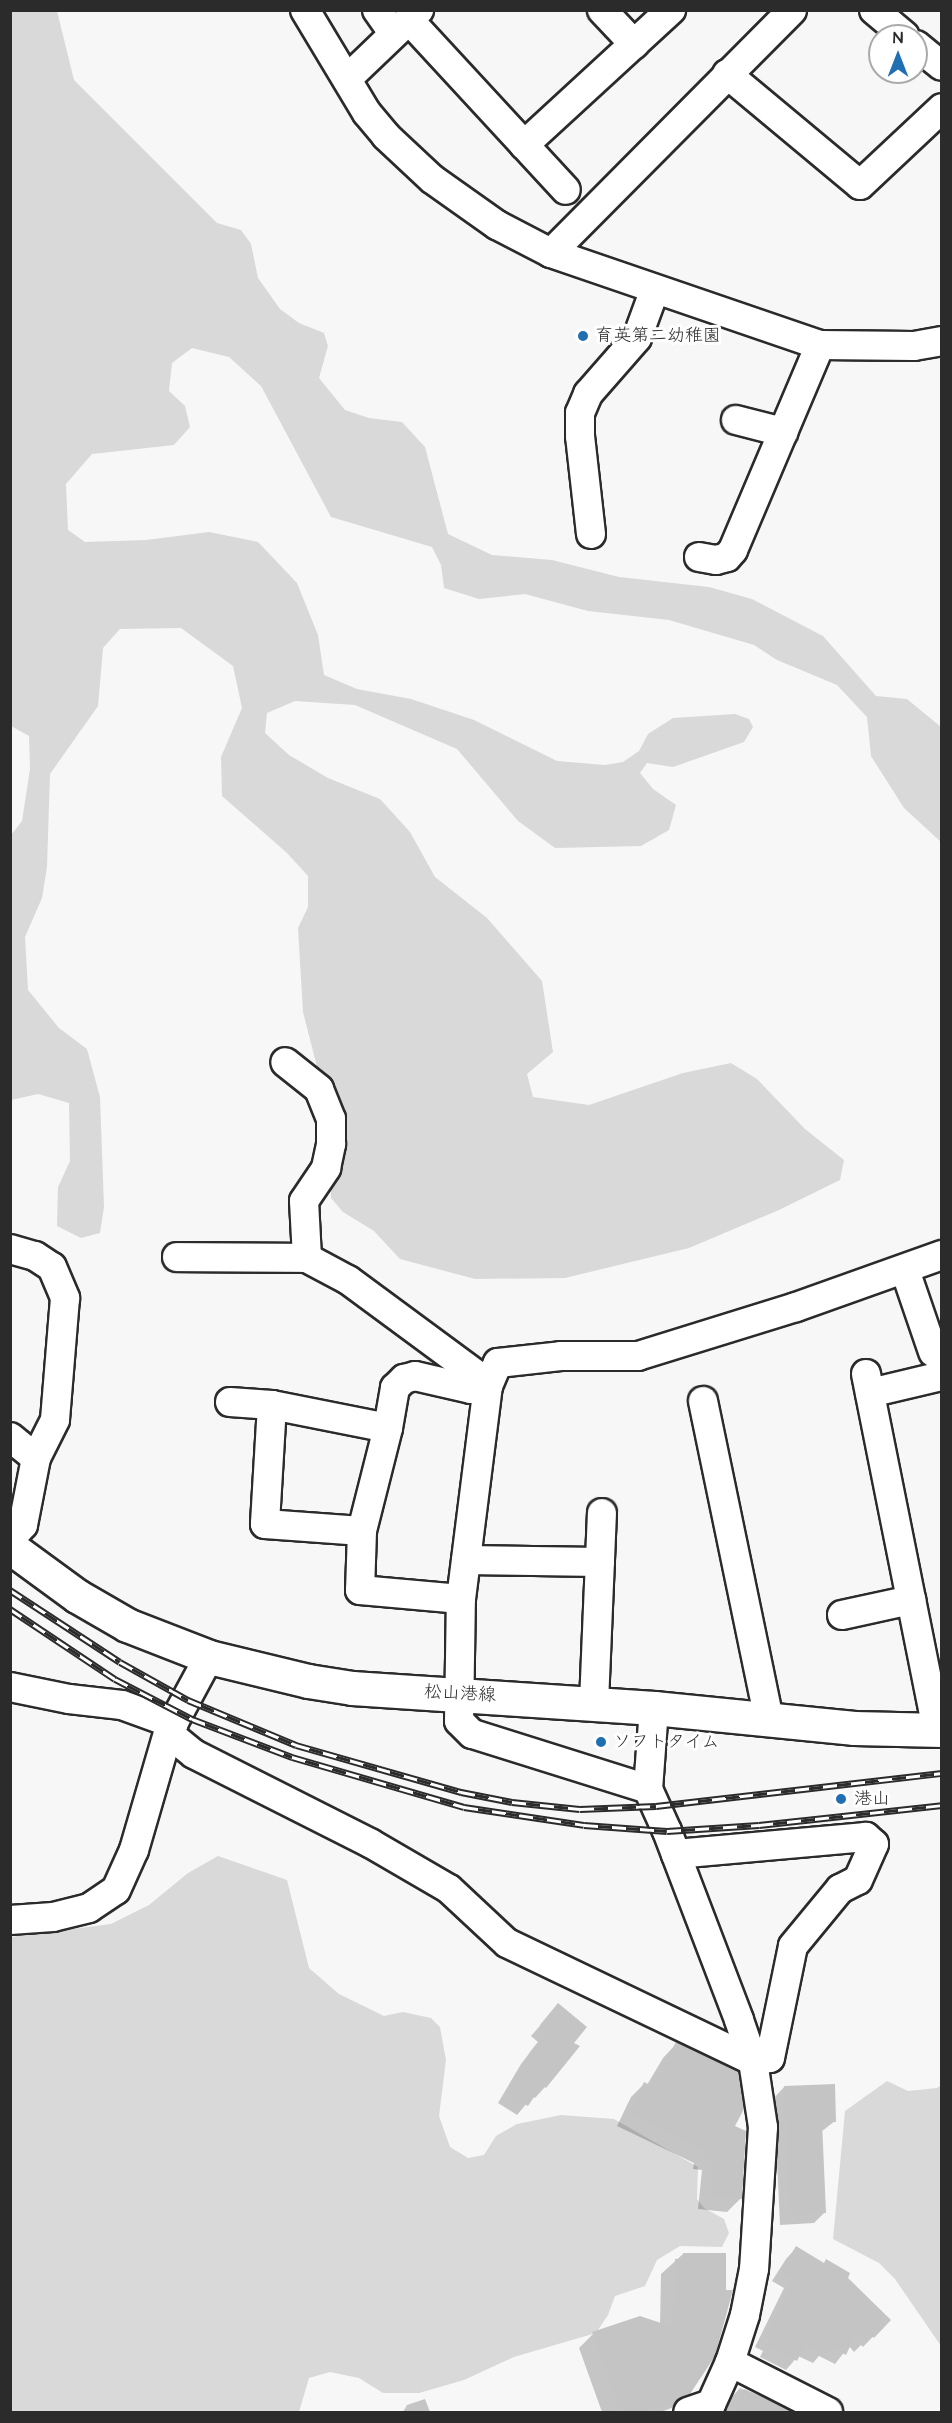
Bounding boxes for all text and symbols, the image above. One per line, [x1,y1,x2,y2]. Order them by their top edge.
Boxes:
north arrow [868,24,928,84]
text: N [893,27,903,49]
place label: 育英第二幼稚園 [595,325,721,347]
marker: 育英第二幼稚園 [576,329,590,343]
street label: 松山港線 [423,1681,497,1707]
place label: ソフトタイム [613,1731,721,1753]
marker: ソフトタイム [594,1735,608,1749]
place label: 港山 [854,1788,890,1810]
marker: 港山 [832,1790,850,1808]

